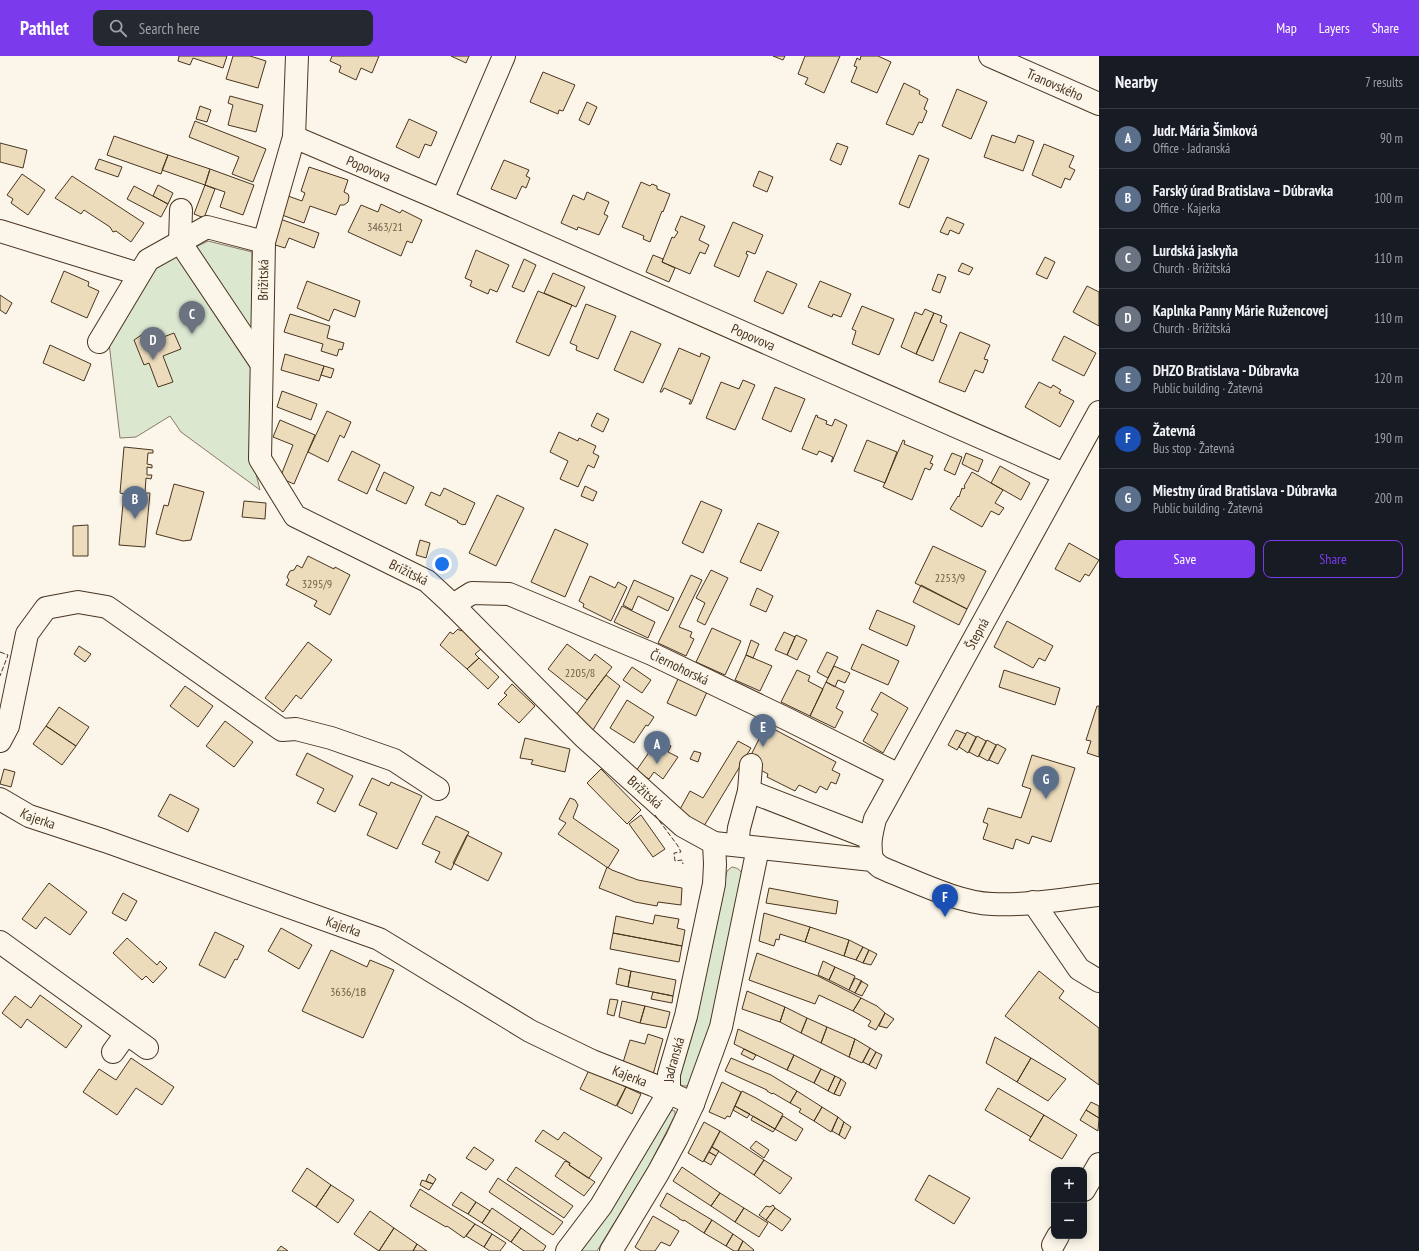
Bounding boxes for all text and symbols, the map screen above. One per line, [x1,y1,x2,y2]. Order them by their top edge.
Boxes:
search box [93,10,373,46]
text: Pathlet [20,16,69,40]
icon: search [107,17,129,39]
text: Search here [139,19,200,38]
text: Map [1276,19,1297,37]
text: Layers [1319,19,1350,37]
text: Share [1372,19,1399,37]
street label: Tranovského [1024,64,1086,105]
text: Nearby [1115,71,1158,93]
text: 7 results [1365,74,1403,91]
text: Judr. Mária Šimková [1153,121,1258,140]
text: A [1125,130,1131,147]
text: 90 m [1380,130,1403,147]
text: Office · Jadranská [1153,140,1230,157]
street label: Popovova [344,151,393,186]
text: Farský úrad Bratislava – Dúbravka [1153,181,1333,200]
text: B [1125,190,1131,207]
text: 100 m [1374,190,1403,207]
text: Office · Kajerka [1153,200,1221,217]
house number: 3463/21 [367,219,403,234]
text: Lurdská jaskyňa [1153,241,1238,260]
text: C [1125,250,1131,267]
text: 110 m [1374,250,1403,267]
street label: Brižitská [254,259,272,301]
text: Church · Brižitská [1153,260,1231,277]
pin: C [179,301,205,334]
text: Kaplnka Panny Márie Ružencovej [1153,301,1328,320]
text: D [1125,310,1131,327]
text: 110 m [1374,310,1403,327]
street label: Popovova [728,320,778,355]
text: Church · Brižitská [1153,320,1231,337]
pin: D [140,327,166,360]
text: DHZO Bratislava - Dúbravka [1153,361,1299,380]
text: E [1125,370,1131,387]
text: 120 m [1374,370,1403,387]
text: Public building · Žatevná [1153,380,1263,397]
text: Žatevná [1153,421,1195,440]
text: F [1125,430,1131,447]
text: 190 m [1374,430,1403,447]
text: Bus stop · Žatevná [1153,440,1234,457]
text: Miestny úrad Bratislava - Dúbravka [1153,481,1337,500]
pin: B [122,486,148,519]
text: G [1125,490,1131,507]
text: 200 m [1374,490,1403,507]
text: Public building · Žatevná [1153,500,1263,517]
button: Save [1115,540,1255,578]
button: Share [1263,540,1403,578]
your location [432,554,452,574]
street label: Brižitská [386,555,431,589]
house number: 2253/9 [935,570,965,585]
house number: 3295/9 [302,576,332,591]
street label: Štepná [961,615,993,653]
street label: Čiernohorská [647,645,712,689]
house number: 2205/8 [565,665,595,680]
pin: E [750,714,776,747]
pin: A [644,731,670,764]
pin: G [1033,766,1059,799]
street label: Brižitská [624,772,667,813]
street label: Kajerka [17,804,58,833]
pin: F [932,884,958,917]
street label: Kajerka [324,912,364,941]
house number: 3636/1B [330,984,366,999]
street label: Jadranská [660,1035,688,1083]
street label: Kajerka [610,1061,650,1091]
map controls [1051,1167,1087,1239]
button: + [1051,1167,1087,1203]
button: − [1051,1203,1087,1239]

